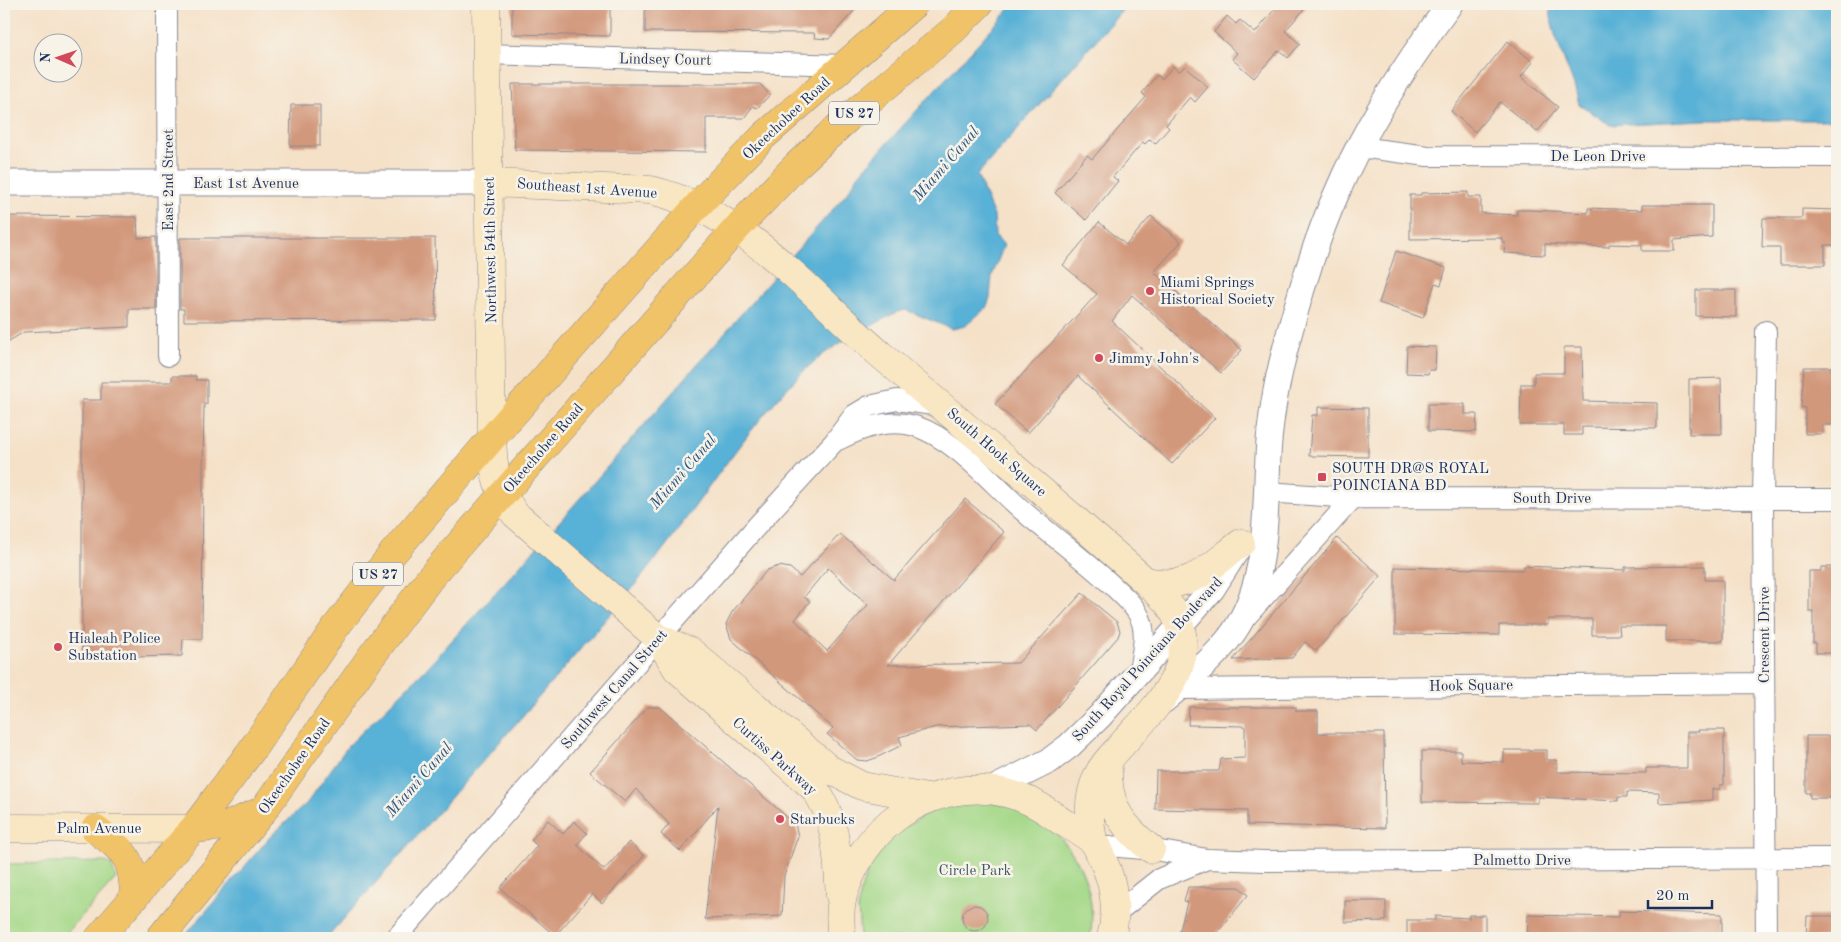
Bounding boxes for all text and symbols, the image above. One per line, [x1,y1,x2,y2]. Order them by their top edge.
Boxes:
north arrow [32,32,82,82]
text: N [39,52,53,63]
street label: Lindsey Court [619,52,711,69]
street label: Okeechobee Road [740,75,834,163]
road number: US 27 [829,102,879,125]
water label: Miami Canal [909,124,983,205]
street label: East 2nd Street [162,129,177,231]
street label: De Leon Drive [1550,150,1646,165]
street label: Northwest 54th Street [483,176,500,324]
street label: East 1st Avenue [193,177,299,192]
street label: Southeast 1st Avenue [516,177,658,202]
place label: Miami Springs Historical Society [1160,276,1275,308]
marker: Miami Springs Historical Society [1144,285,1156,297]
marker: Jimmy John's [1093,352,1105,364]
place label: Jimmy John's [1109,352,1199,367]
street label: Okeechobee Road [501,401,587,497]
street label: South Hook Square [943,406,1049,500]
water label: Miami Canal [646,432,720,513]
place label: SOUTH DR@S ROYAL POINCIANA BD [1332,462,1489,494]
marker: SOUTH DR@S ROYAL POINCIANA BD [1316,471,1328,483]
street label: South Drive [1513,492,1591,507]
road number: US 27 [353,562,403,586]
street label: South Royal Poinciana Boulevard [1070,575,1226,745]
street label: Crescent Drive [1758,587,1773,683]
street label: Southwest Canal Street [559,627,671,753]
place label: Hialeah Police Substation [68,632,161,664]
marker: Hialeah Police Substation [52,641,64,653]
street label: Hook Square [1429,678,1513,695]
street label: Curtiss Parkway [729,715,819,799]
street label: Okeechobee Road [257,716,334,818]
water label: Miami Canal [382,740,456,821]
marker: Starbucks [774,813,786,825]
place label: Starbucks [790,813,855,828]
street label: Palm Avenue [57,822,141,837]
street label: Palmetto Drive [1473,854,1571,869]
park label: Circle Park [939,864,1012,879]
scale bar [1648,877,1712,909]
text: 20 m [1656,889,1690,904]

